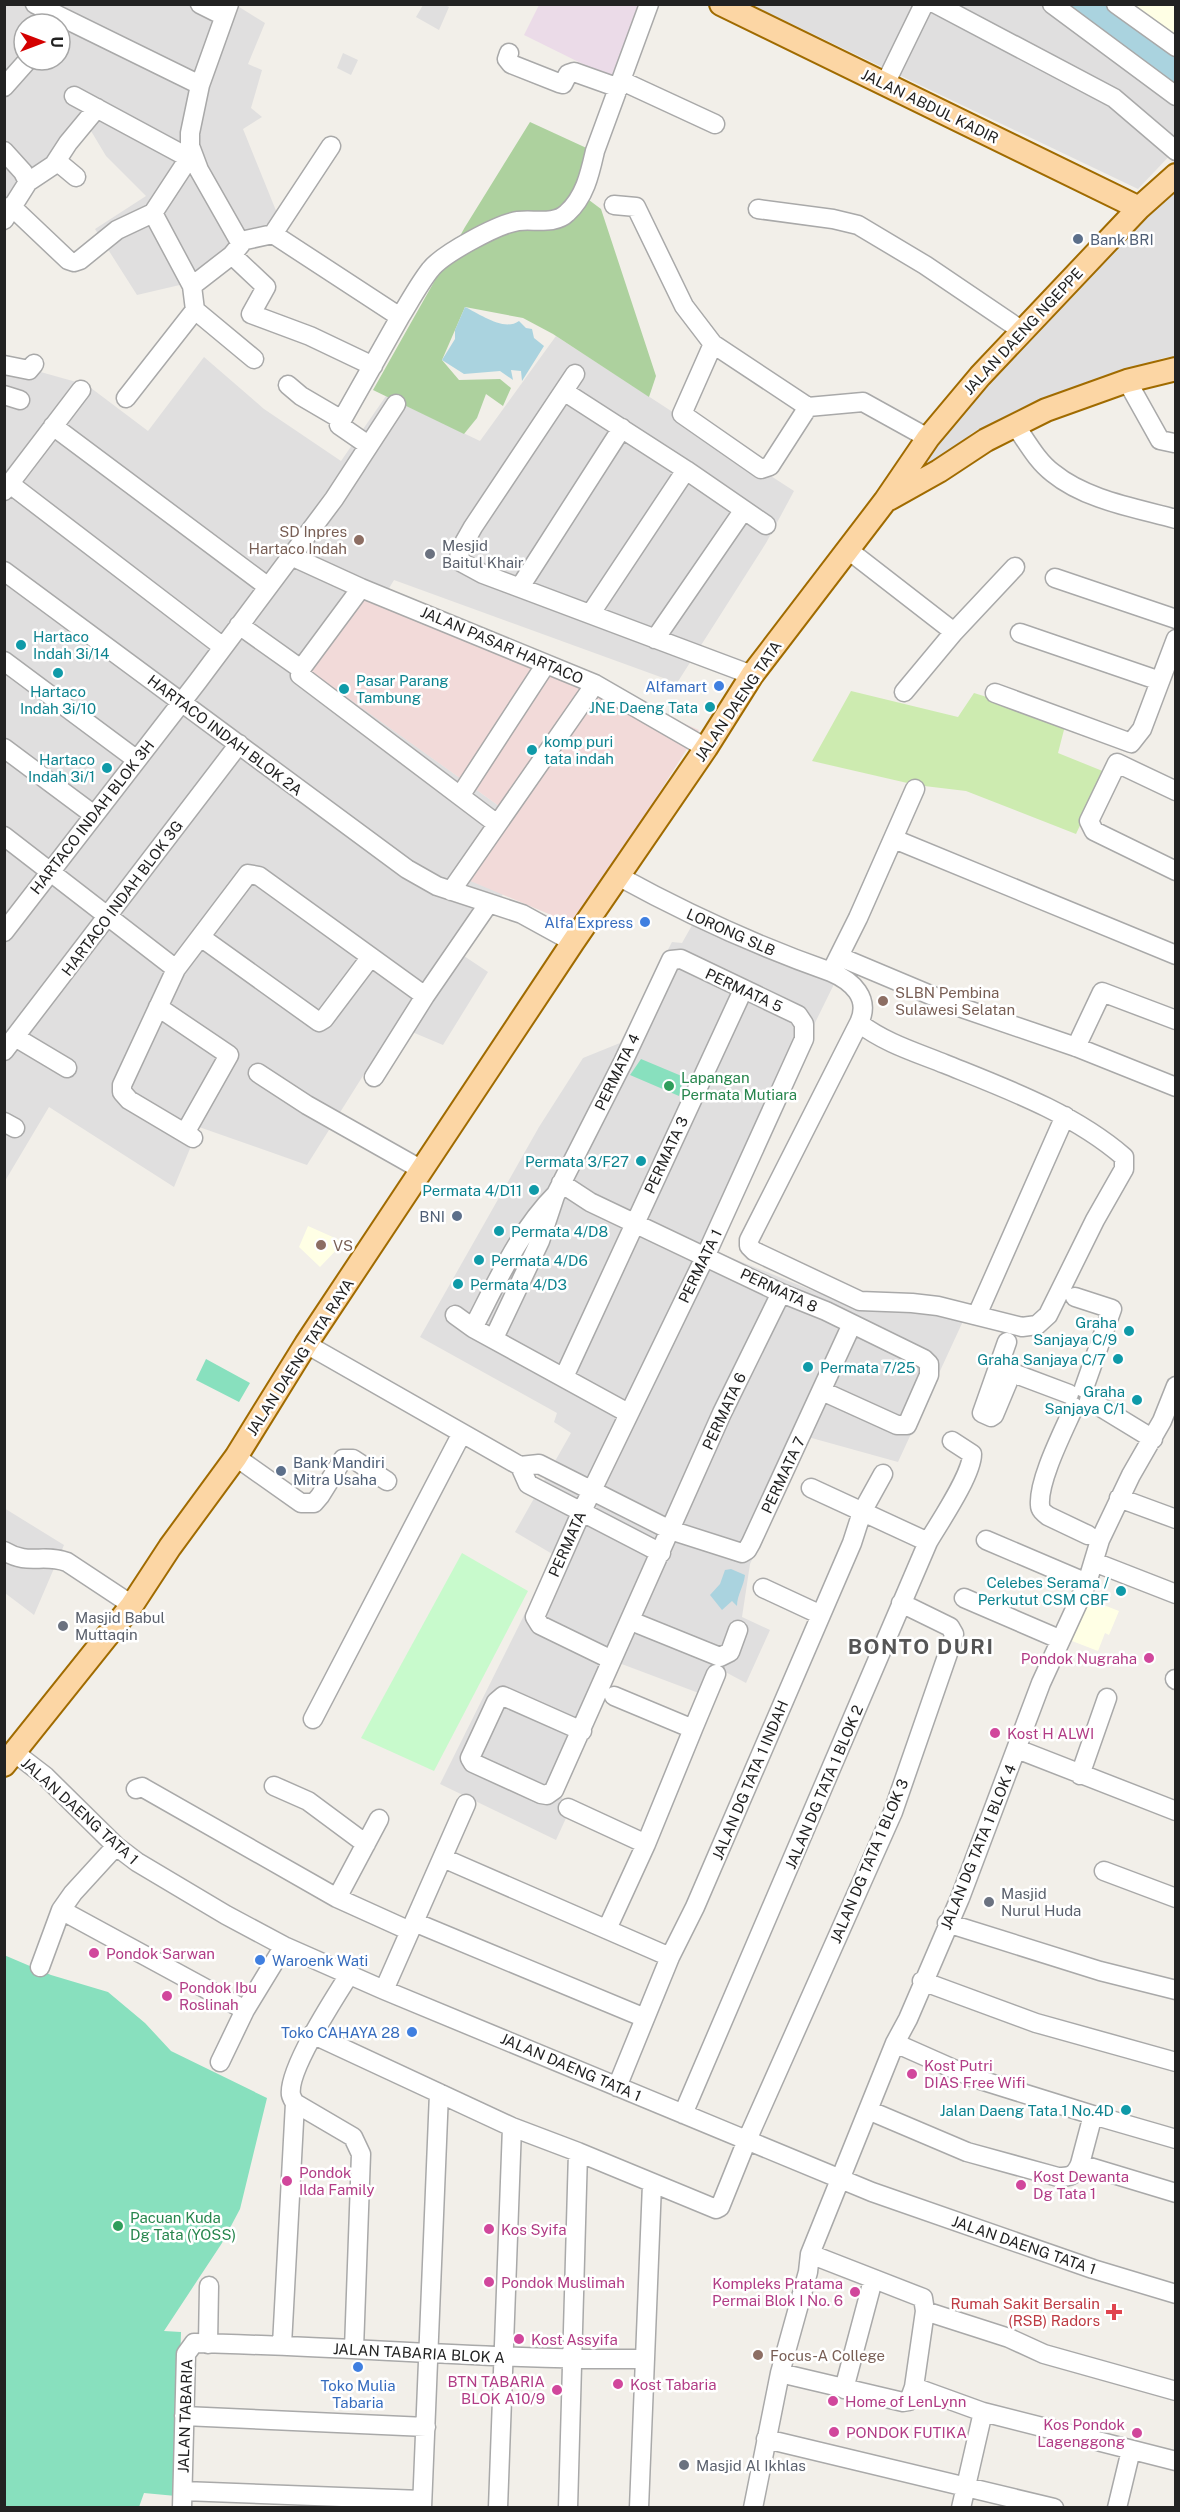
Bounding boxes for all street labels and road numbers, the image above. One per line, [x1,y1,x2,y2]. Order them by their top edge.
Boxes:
street label: JALAN ABDUL KADIR [859,65,1001,147]
street label: JALAN DAENG NGEPPE [960,264,1086,398]
street label: JALAN PASAR HARTACO [418,603,586,687]
street label: JALAN DAENG TATA [691,637,785,764]
street label: HARTACO INDAH BLOK 2A [144,671,306,799]
street label: HARTACO INDAH BLOK 3H [27,737,157,897]
street label: HARTACO INDAH BLOK 3G [58,817,186,979]
street label: LORONG SLB [684,905,778,959]
street label: PERMATA 5 [703,965,785,1015]
street label: PERMATA 4 [591,1031,643,1113]
street label: PERMATA 3 [641,1114,691,1196]
street label: PERMATA 1 [675,1226,725,1306]
street label: PERMATA 8 [738,1265,820,1315]
street label: JALAN DAENG TATA RAYA [243,1275,357,1439]
street label: PERMATA 6 [699,1370,749,1452]
street label: PERMATA 7 [758,1434,808,1516]
street label: PERMATA [545,1508,589,1579]
street label: JALAN DG TATA 1 INDAH [709,1698,791,1862]
street label: JALAN DG TATA 1 BLOK 2 [782,1702,866,1871]
street label: JALAN DAENG TATA 1 [18,1754,142,1868]
street label: JALAN DG TATA 1 BLOK 4 [937,1762,1019,1932]
street label: JALAN DG TATA 1 BLOK 3 [827,1776,911,1946]
street label: JALAN DAENG TATA 1 [498,2030,644,2104]
street label: JALAN DAENG TATA 1 [950,2212,1098,2278]
street label: JALAN TABARIA BLOK A [333,2340,506,2366]
street label: JALAN TABARIA [175,2358,196,2473]

